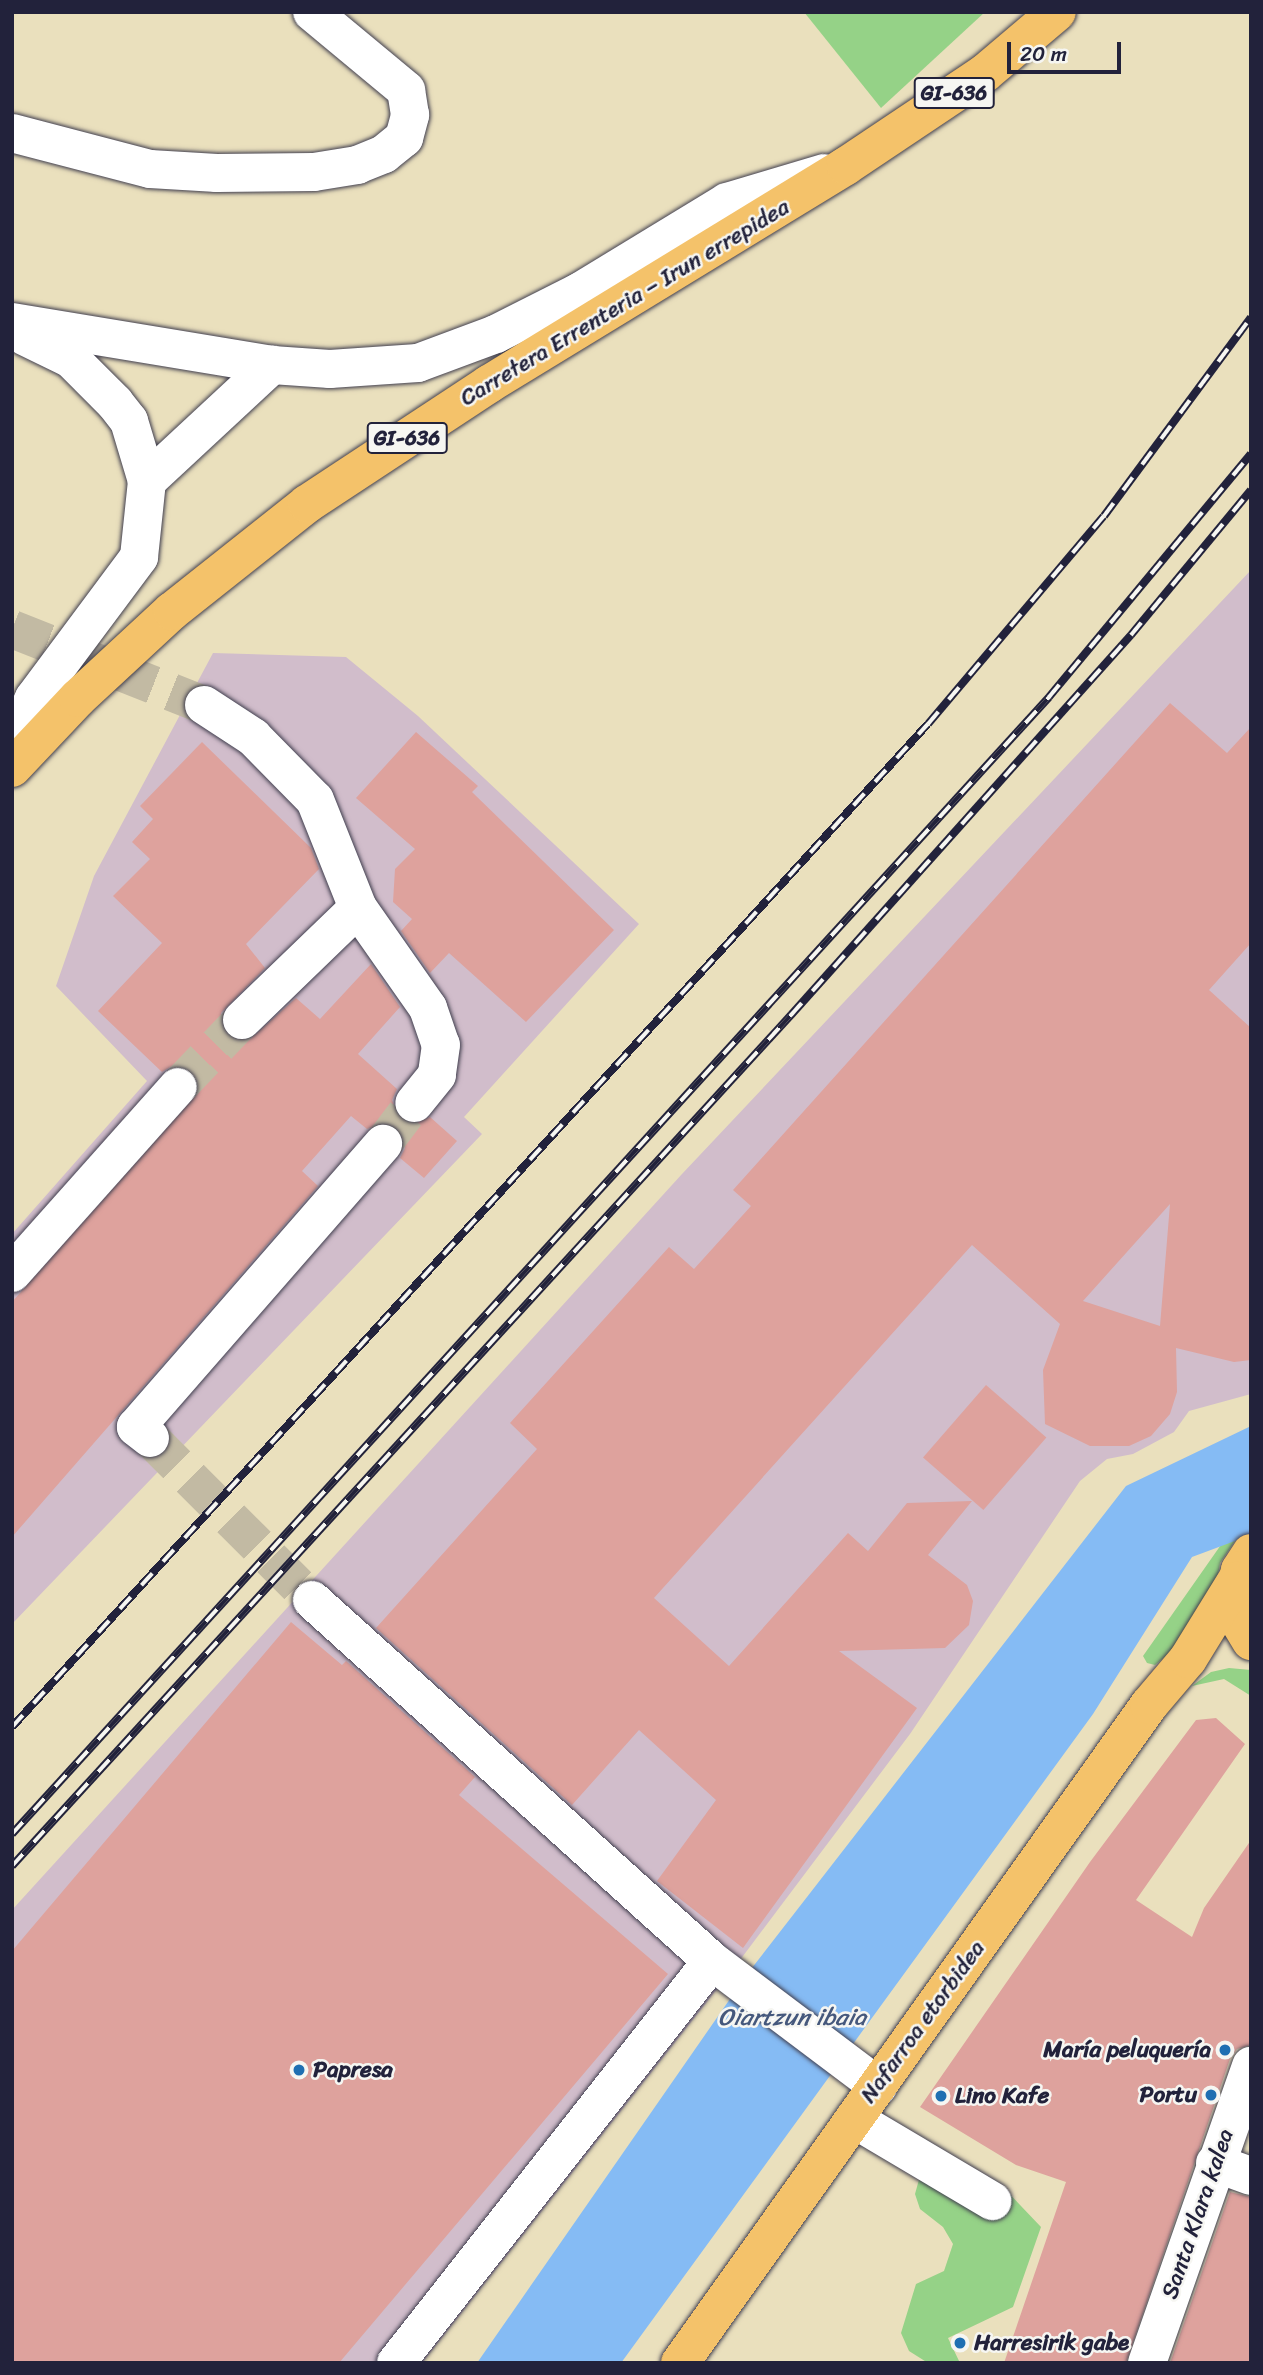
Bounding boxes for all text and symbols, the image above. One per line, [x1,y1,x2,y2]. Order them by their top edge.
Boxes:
scale bar [1011,28,1125,72]
text: 20 m [1020,35,1067,73]
road number: GI-636 [912,76,996,110]
street label: Carretera Errenteria – Irun errepidea [455,193,795,413]
road number: GI-636 [365,420,449,456]
street label: Nafarroa etorbidea [855,1935,991,2109]
water label: Oiartzun ibaia [718,2004,866,2032]
place label: María peluquería [1042,2036,1211,2064]
marker: María peluquería [1217,2042,1233,2058]
place label: Papresa [313,2056,393,2084]
marker: Papresa [291,2062,307,2078]
place label: Portu [1140,2081,1197,2109]
place label: Lino Kafe [955,2082,1050,2110]
marker: Portu [1203,2087,1219,2103]
marker: Lino Kafe [933,2088,949,2104]
street label: Santa Klara kalea [1156,2125,1240,2303]
place label: Harresirik gabe [974,2329,1130,2357]
marker: Harresirik gabe [952,2335,968,2351]

